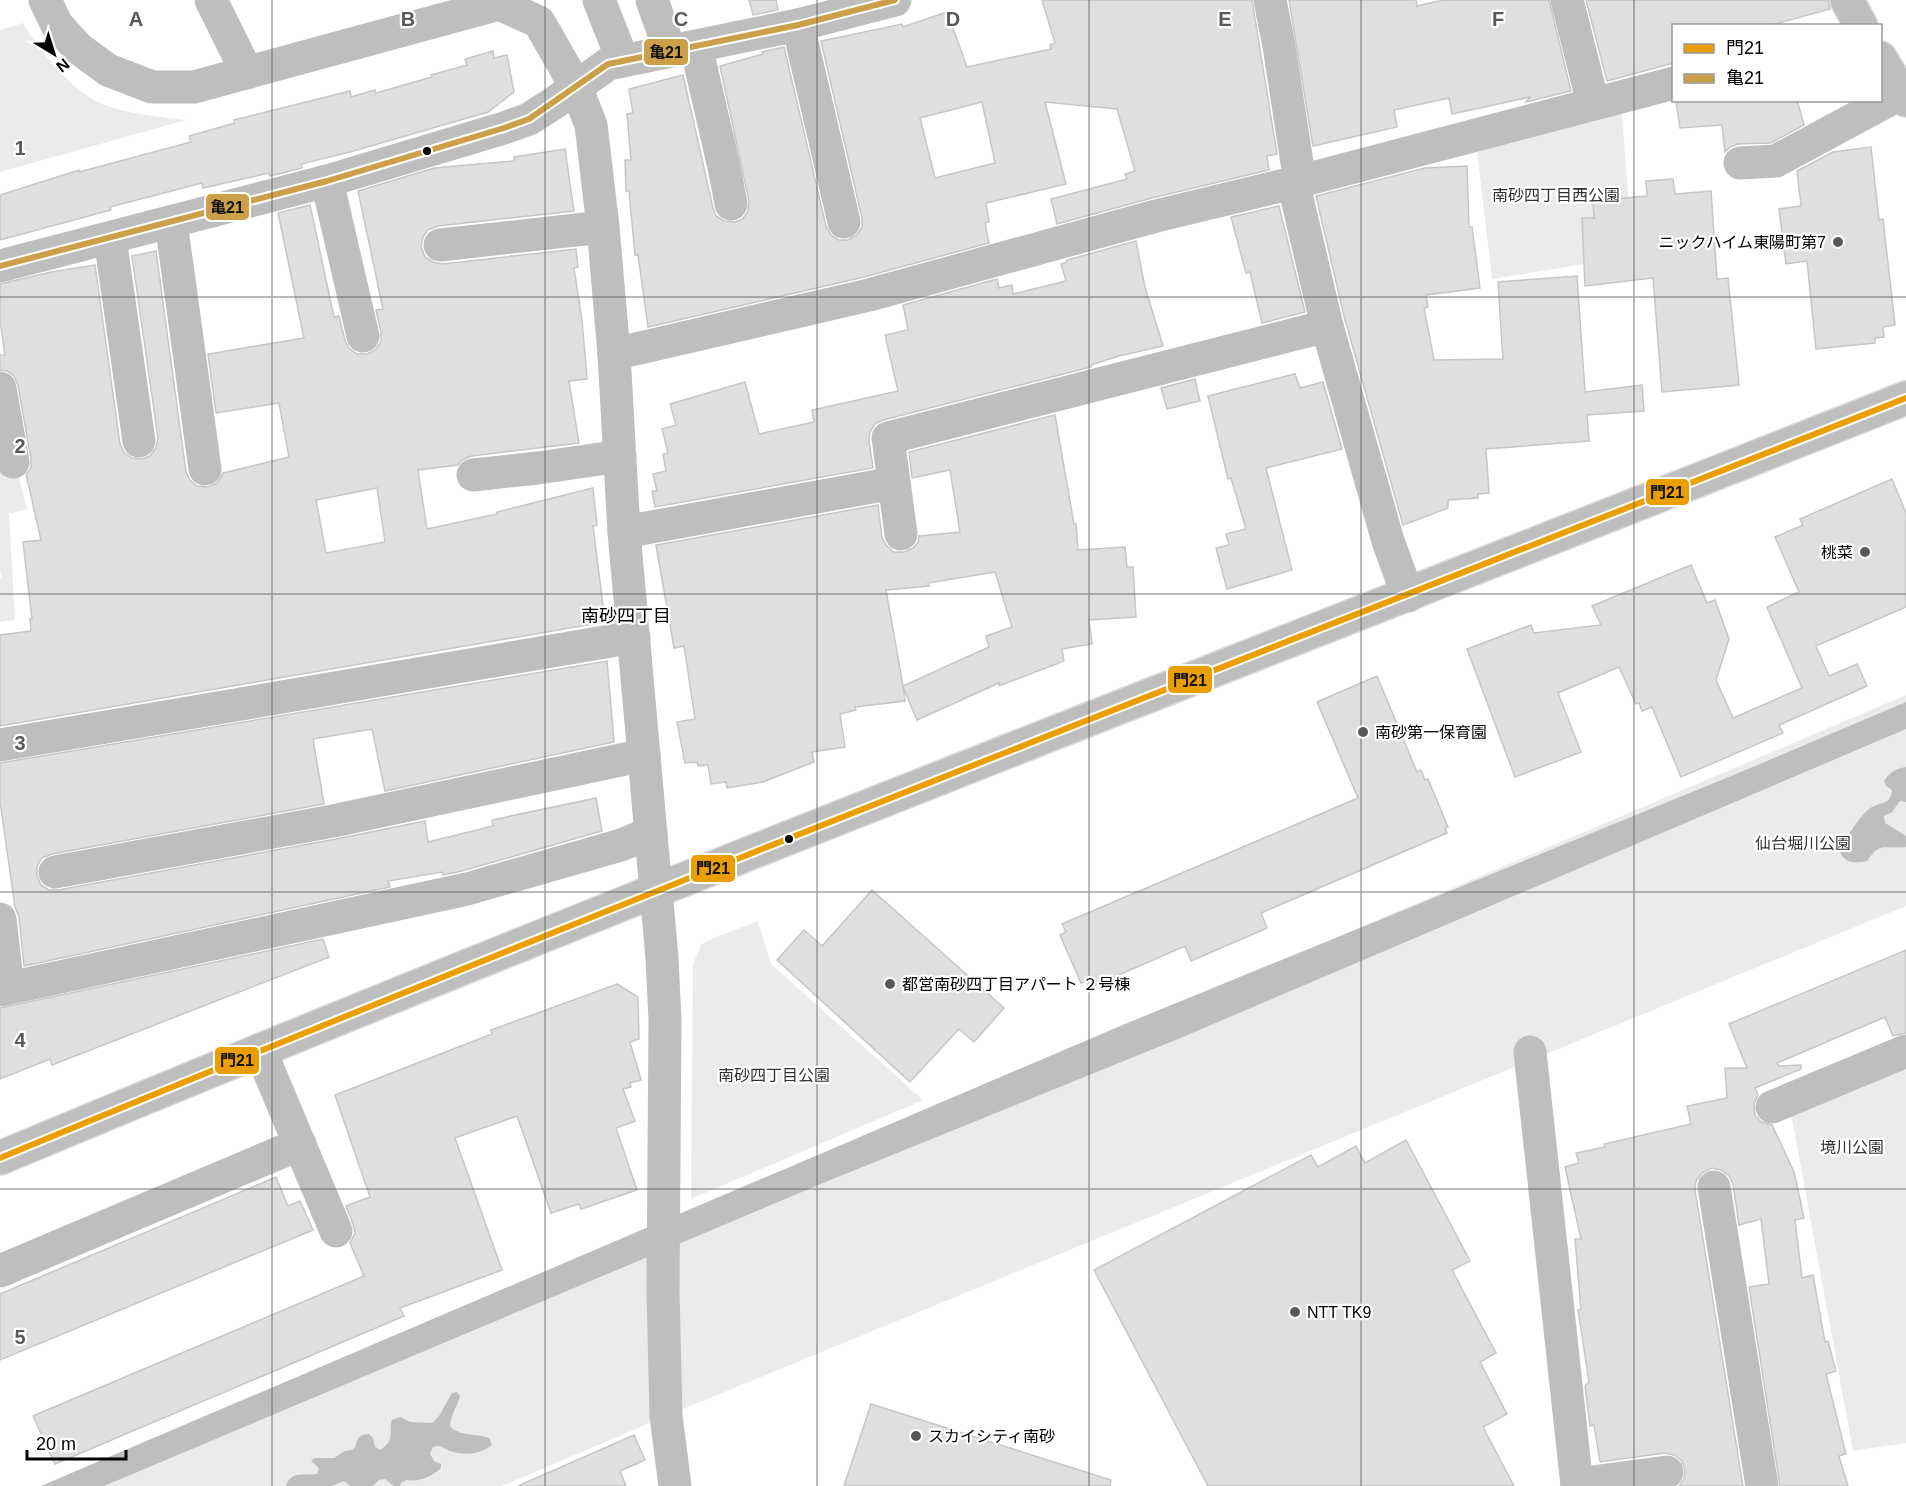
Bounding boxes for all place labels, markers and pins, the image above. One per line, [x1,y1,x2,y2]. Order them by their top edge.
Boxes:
unlabelled marker [421,145,433,157]
place label: ニックハイム東陽町第7 [1659,234,1826,251]
marker: ニックハイム東陽町第7 [1831,235,1845,249]
place label: 桃菜 [1821,544,1853,561]
marker: 桃菜 [1858,545,1872,559]
place label: 南砂第一保育園 [1375,724,1487,741]
marker: 南砂第一保育園 [1356,725,1370,739]
unlabelled marker [783,833,795,845]
place label: 都営南砂四丁目アパート ２号棟 [902,976,1130,993]
marker: 都営南砂四丁目アパート ２号棟 [883,977,897,991]
place label: NTT TK9 [1307,1304,1371,1321]
marker: NTT TK9 [1288,1305,1302,1319]
place label: スカイシティ南砂 [928,1428,1055,1445]
marker: スカイシティ南砂 [909,1429,923,1443]

